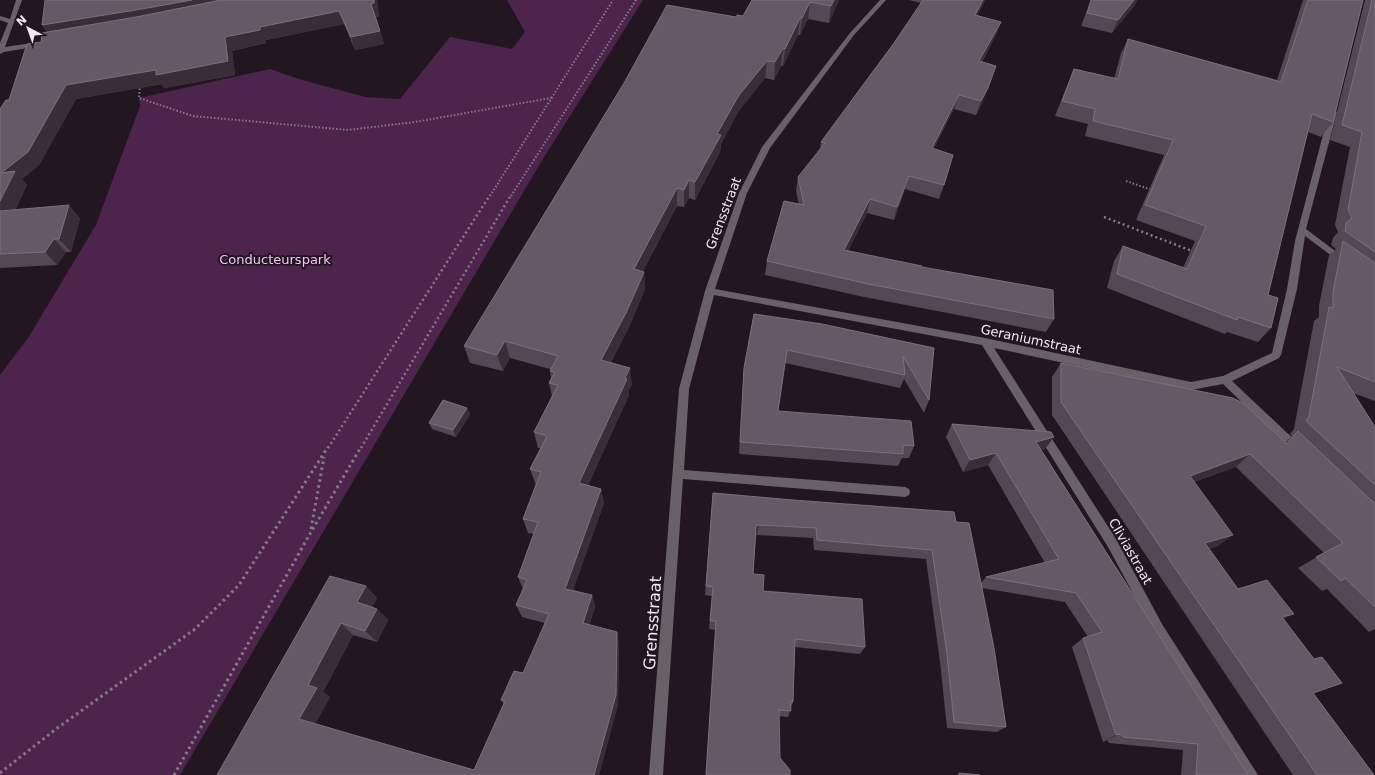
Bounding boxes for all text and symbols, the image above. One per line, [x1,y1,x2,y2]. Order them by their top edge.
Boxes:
north arrow [8,8,48,48]
text: N [14,13,30,29]
street label: Grensstraat [703,175,744,252]
park label: Conducteurspark [219,252,331,267]
street label: Geraniumstraat [979,322,1083,357]
street label: Cliviastraat [1106,516,1156,587]
street label: Grensstraat [640,575,665,671]

